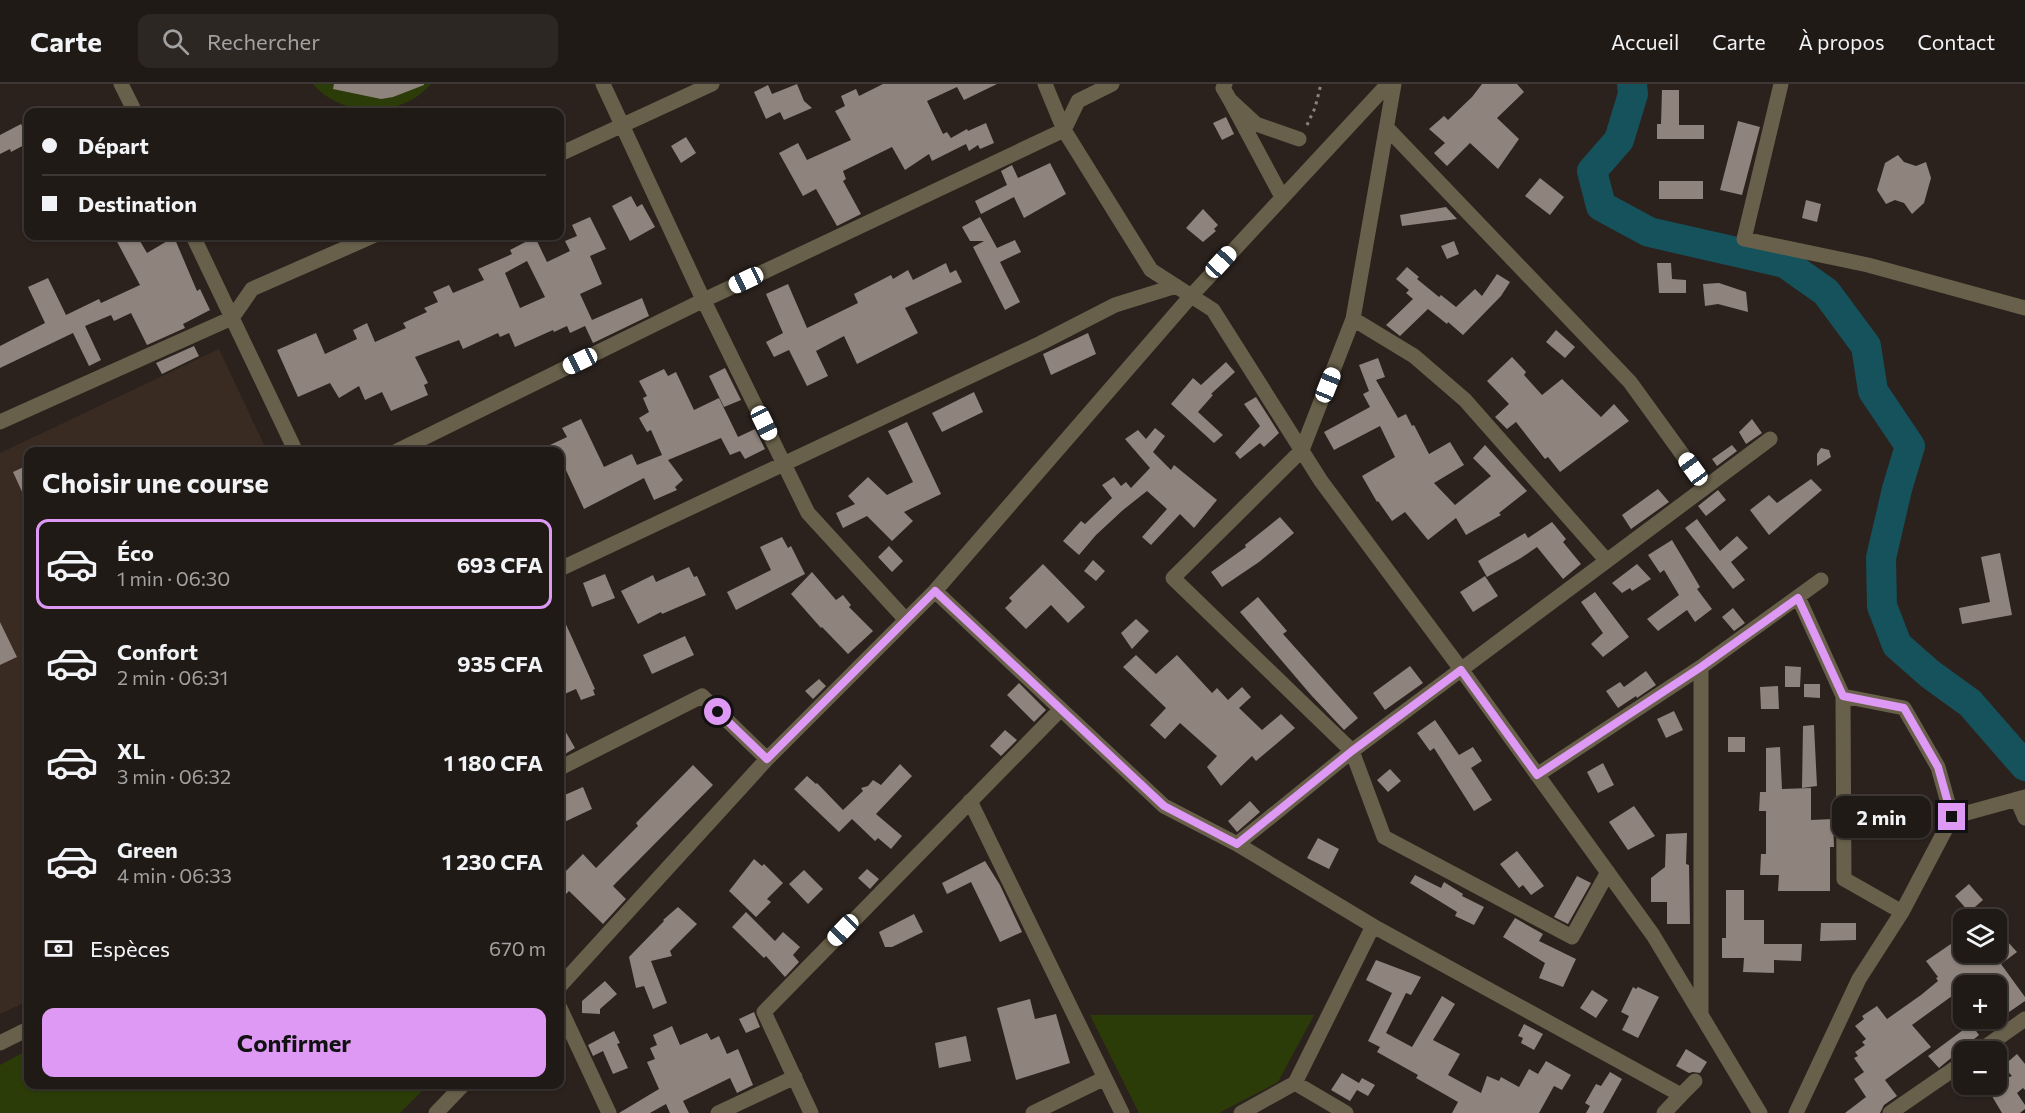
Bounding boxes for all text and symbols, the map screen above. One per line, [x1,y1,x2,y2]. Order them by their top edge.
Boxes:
search box [138,14,558,68]
text: Carte [30,24,102,58]
icon: search [159,25,192,58]
text: Rechercher [207,28,320,55]
text: Accueil [1611,29,1679,54]
text: Carte [1712,29,1766,54]
text: À propos [1799,29,1884,54]
text: Contact [1917,29,1995,54]
text: Départ [78,132,149,159]
text: Destination [78,190,197,217]
car [1202,243,1240,281]
car [726,264,766,296]
car [560,345,600,377]
car [1313,365,1343,405]
car [748,403,780,443]
car [1675,449,1711,489]
text: Choisir une course [42,466,269,499]
icon: car [45,537,99,591]
text: Éco [117,539,154,566]
text: 693 CFA [457,551,543,578]
text: 1 min · 06:30 [117,566,230,590]
icon: car [45,636,99,690]
text: Confort [117,638,198,665]
text: 935 CFA [457,650,543,677]
text: 2 min · 06:31 [117,665,228,689]
route start [704,698,731,725]
icon: car [45,735,99,789]
text: XL [117,737,145,764]
text: 1 180 CFA [444,749,543,776]
text: 3 min · 06:32 [117,764,231,788]
callout: 2 min [1832,796,1931,838]
route end [1938,803,1965,830]
text: 2 min [1857,805,1906,829]
icon: car [45,834,99,888]
text: Green [117,836,178,863]
text: 1 230 CFA [442,848,543,875]
text: 4 min · 06:33 [117,863,232,887]
map controls [1953,909,2007,1095]
button: layers [1953,909,2007,963]
car [824,911,862,949]
icon: cash [42,932,75,965]
text: Espèces [90,935,170,962]
text: 670 m [489,936,546,960]
button: + [1953,975,2007,1029]
button: Confirmer [42,1008,546,1077]
button: − [1953,1041,2007,1095]

